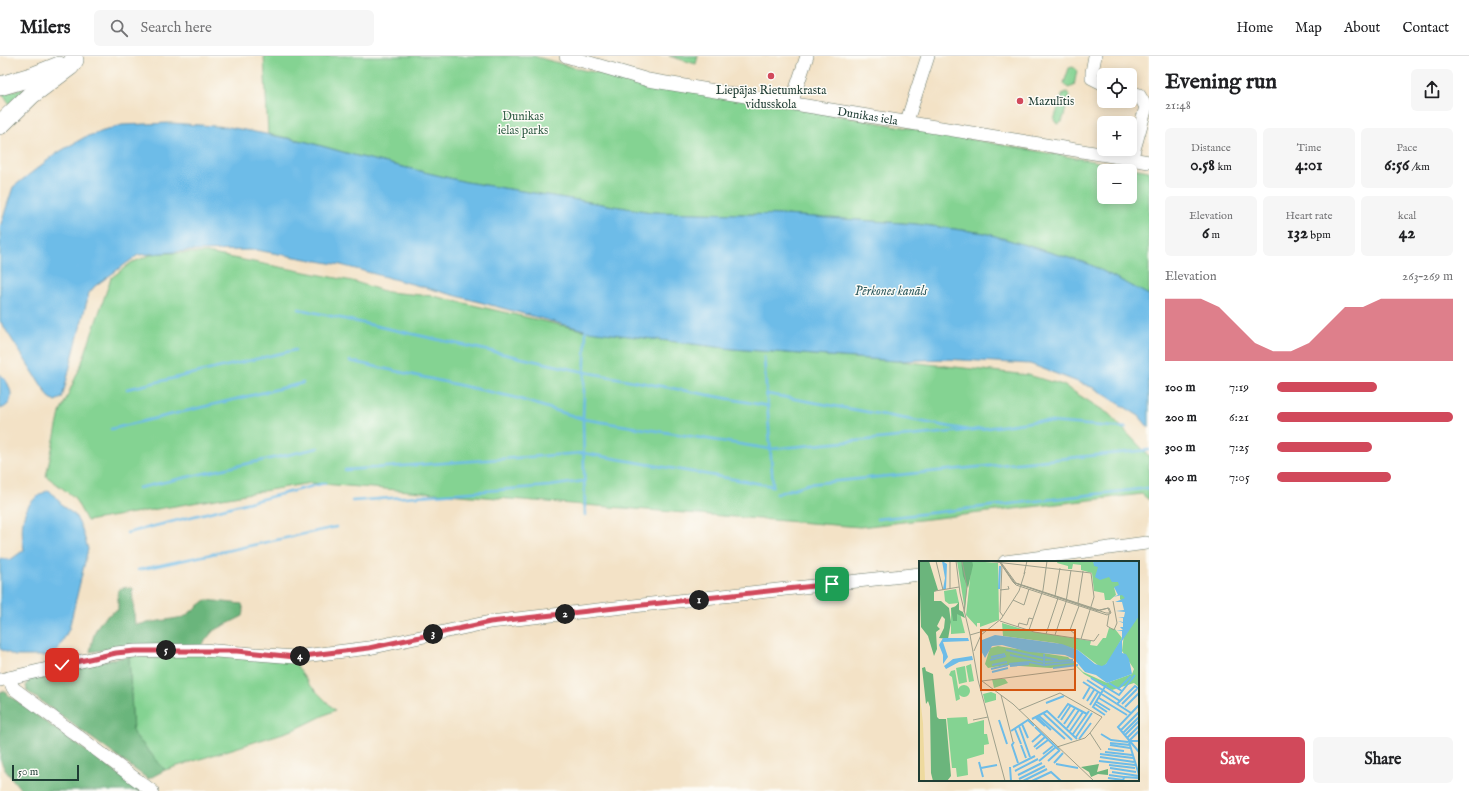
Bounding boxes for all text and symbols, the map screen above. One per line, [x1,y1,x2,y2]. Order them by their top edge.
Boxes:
search box [94,10,374,46]
text: Milers [20,16,70,40]
icon: search [108,17,130,39]
text: Search here [140,18,212,37]
text: Home [1237,19,1273,37]
text: Map [1295,19,1322,37]
text: About [1344,19,1380,37]
text: Contact [1402,19,1449,37]
map controls [1097,68,1137,204]
button: locate [1097,68,1137,108]
text: Evening run [1165,68,1277,96]
button: share [1411,69,1453,111]
marker: Liepājas Rietumkrasta vidusskola [766,71,776,81]
place label: Liepājas Rietumkrasta vidusskola [716,83,827,112]
place label: Mazulītis [1028,94,1074,109]
marker: Mazulītis [1015,96,1025,106]
text: 21:48 [1165,97,1191,114]
street label: Dunikas iela [836,104,900,128]
park label: Dunikas ielas parks [498,109,548,139]
button: + [1097,116,1137,156]
text: Distance [1191,141,1231,155]
text: Time [1297,141,1321,155]
text: Pace [1397,141,1417,155]
text: 0.58 [1190,155,1215,176]
text: 4:01 [1295,155,1323,176]
text: 6:56 [1384,155,1409,176]
text: km [1215,160,1232,174]
text: /km [1409,160,1430,174]
button: − [1097,164,1137,204]
text: Elevation [1189,209,1233,223]
text: Heart rate [1286,209,1332,223]
text: kcal [1398,209,1416,223]
text: 6 [1202,223,1209,244]
text: 132 [1287,223,1308,244]
text: 42 [1399,223,1415,244]
text: m [1209,228,1220,242]
text: bpm [1308,228,1331,242]
text: Elevation [1165,268,1217,285]
text: 263–269 m [1402,268,1453,285]
water label: Pērkones kanāls [855,283,928,300]
text: 100 m [1165,379,1195,396]
text: 7:19 [1229,379,1249,396]
text: 200 m [1165,409,1197,426]
text: 6:21 [1229,409,1249,426]
text: 300 m [1165,439,1196,456]
text: 7:25 [1229,439,1249,456]
text: 400 m [1165,469,1197,486]
text: 7:05 [1229,469,1250,486]
inset map [919,561,1139,781]
pin [815,567,849,601]
icon: arrive [821,573,843,595]
pin: 1 [689,590,709,610]
text: 1 [697,593,701,607]
pin: 2 [555,604,575,624]
text: 2 [562,607,568,621]
pin: 3 [423,624,443,644]
text: 3 [431,627,435,641]
pin: 5 [156,640,176,660]
text: 5 [164,643,168,657]
pin: 4 [290,646,310,666]
pin [45,648,79,682]
text: 4 [297,649,303,663]
icon: check [51,654,73,676]
button: Save [1165,737,1305,783]
button: Share [1313,737,1453,783]
scale bar [12,763,79,782]
text: 50 m [18,765,38,779]

